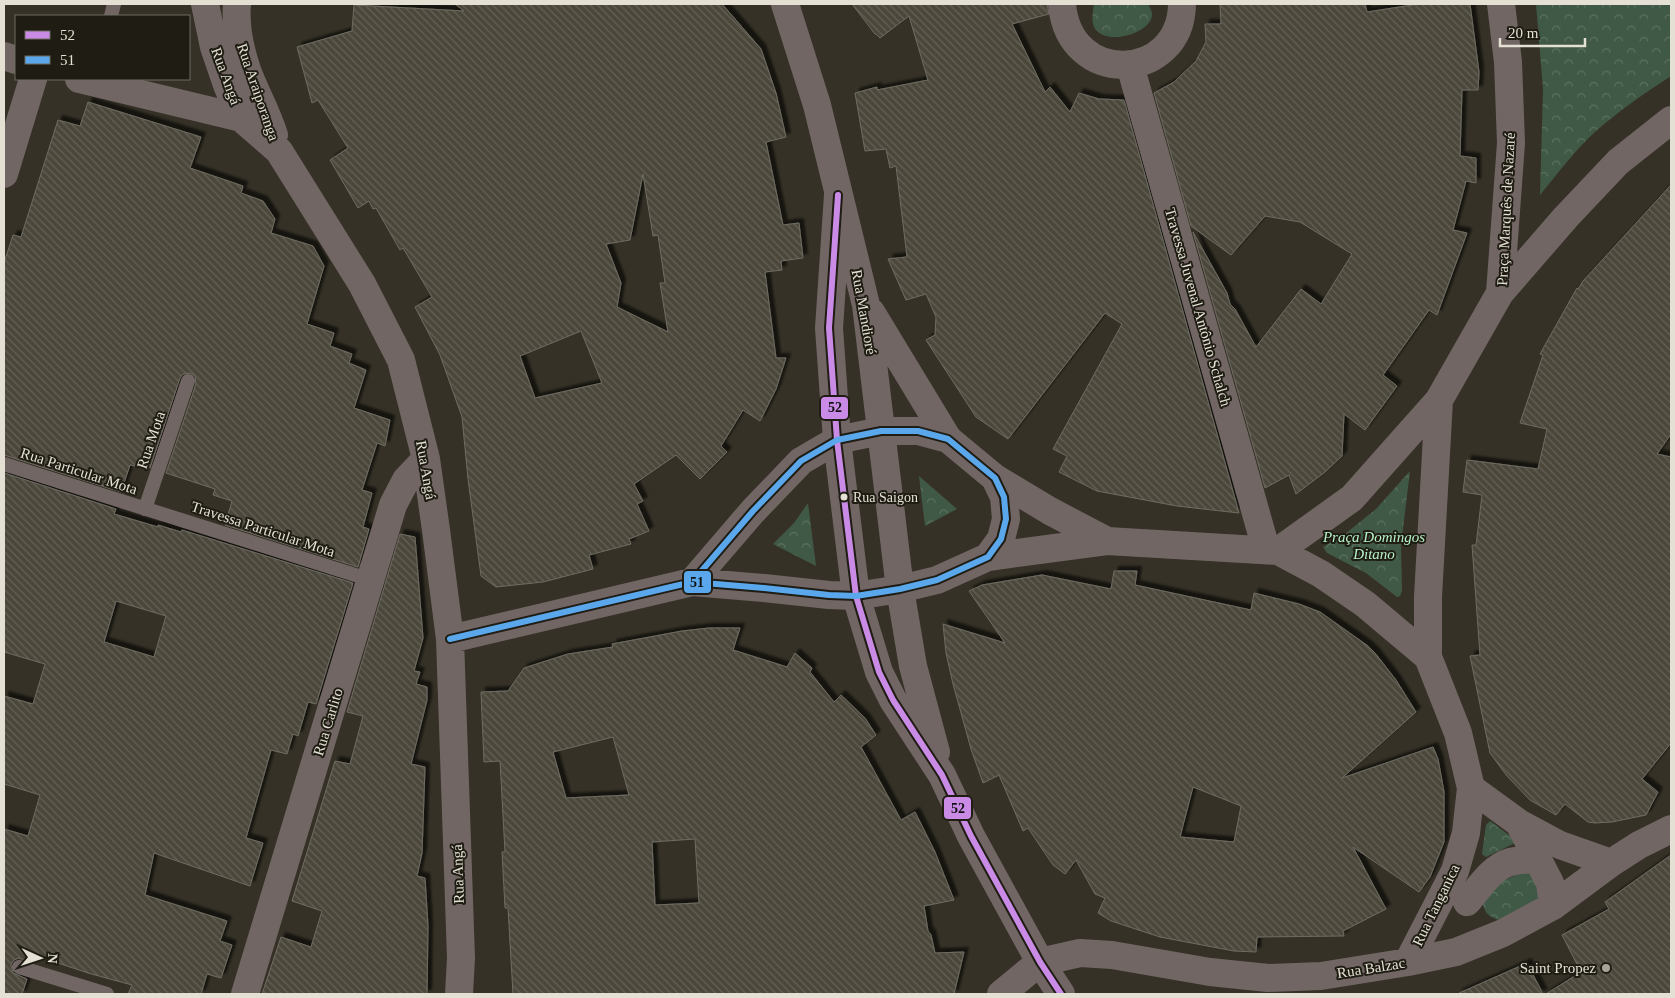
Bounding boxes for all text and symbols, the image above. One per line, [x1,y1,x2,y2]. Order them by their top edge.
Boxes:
legend [15,15,190,80]
scale bar [1500,15,1585,47]
text: 20 m [1508,25,1539,41]
text: 52 [60,27,75,43]
street label: Rua Araiporanga [234,41,282,143]
street label: Rua Angá [208,45,244,107]
text: 51 [60,52,75,68]
street label: Praça Marquês de Nazaré [1494,132,1518,286]
street label: Travessa Juvenal Antônio Schalch [1162,206,1234,409]
street label: Rua Mandioré [849,268,879,356]
line badge: 52 [820,396,849,420]
text: 52 [828,400,842,415]
street label: Rua Mota [134,409,168,471]
street label: Rua Angá [413,439,439,501]
street label: Rua Particular Mota [19,445,140,498]
place label: Rua Saigon [853,490,918,505]
marker: Rua Saigon [839,492,849,502]
street label: Travessa Particular Mota [189,498,337,560]
park label: Praça Domingos Ditano [1322,529,1425,562]
line badge: 51 [683,570,712,594]
text: 51 [690,575,704,590]
street label: Rua Carlito [310,686,346,758]
line badge: 52 [943,796,972,820]
text: 52 [951,801,965,816]
street label: Rua Angá [449,844,467,904]
street label: Rua Tanganica [1409,861,1463,949]
north arrow [15,933,65,983]
text: N [45,953,60,964]
street label: Rua Balzac [1336,955,1407,981]
place label: Saint Propez [1520,960,1596,976]
marker: Saint Propez [1600,962,1612,974]

